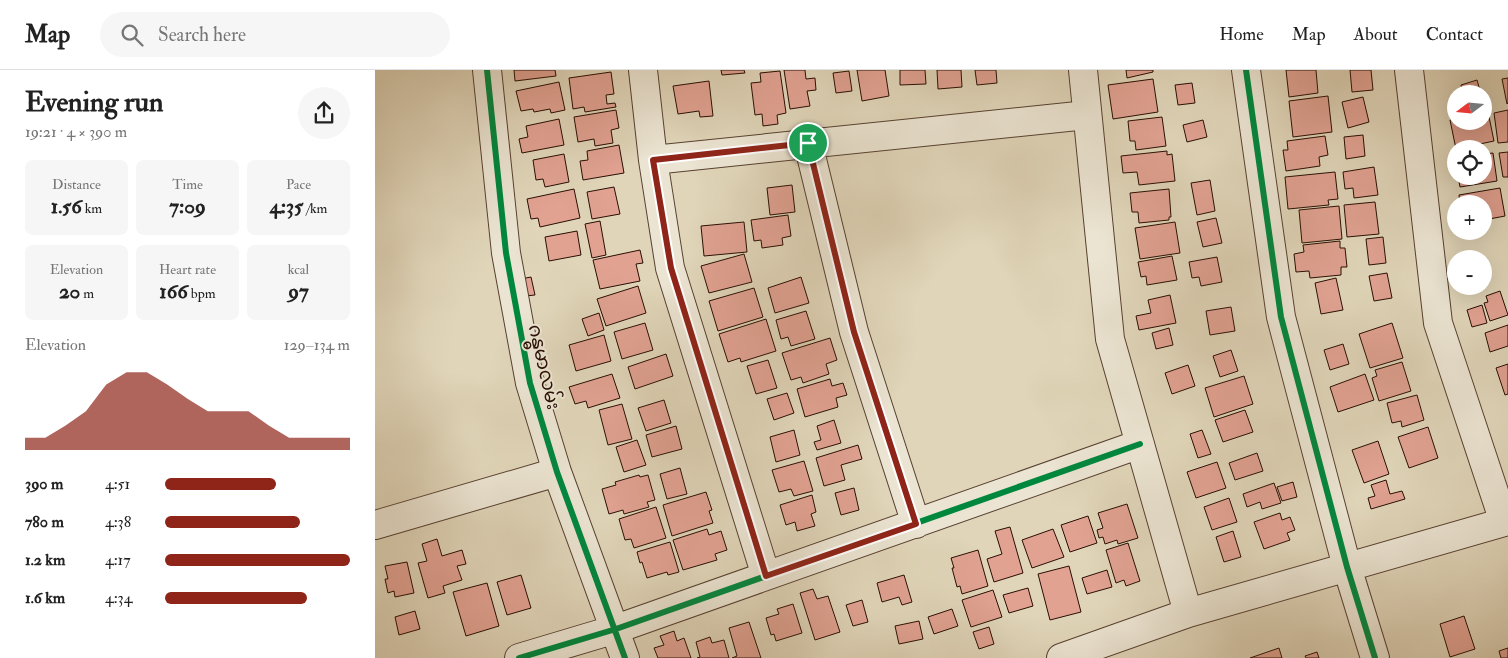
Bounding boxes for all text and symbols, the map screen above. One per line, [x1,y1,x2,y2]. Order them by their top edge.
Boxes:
search box [100,12,450,57]
text: Map [25,19,70,50]
icon: search [118,21,146,49]
text: Search here [158,23,246,47]
text: Home [1219,23,1264,46]
text: Map [1292,23,1326,46]
text: About [1354,23,1398,46]
text: Contact [1426,23,1483,46]
text: Evening run [25,85,163,120]
north arrow [1447,85,1493,130]
map controls [1447,85,1492,295]
button: share [298,87,350,139]
text: 19:21 · 4 × 390 m [25,122,127,142]
pin [787,122,829,164]
icon: arrive [794,129,822,157]
button: locate [1447,140,1492,185]
text: Distance [52,176,101,193]
text: Time [172,176,203,193]
text: Pace [286,176,311,193]
text: 1.56 [51,193,82,220]
text: 7:09 [169,193,206,220]
text: 4:35 [270,193,303,220]
button: + [1447,195,1492,240]
text: km [82,200,102,217]
text: /km [303,200,327,217]
button: − [1447,250,1492,295]
text: Elevation [50,261,103,278]
text: Heart rate [159,261,216,278]
text: kcal [288,261,309,278]
text: 20 [59,278,80,305]
text: 166 [159,278,188,305]
text: 97 [288,278,309,305]
text: m [80,285,94,302]
text: bpm [188,285,216,302]
street label: ဂန္ဓမာလမ်း [519,321,568,413]
text: Elevation [25,335,86,355]
text: 129–134 m [284,335,350,355]
text: 390 m [25,474,63,494]
text: 4:51 [105,474,130,494]
text: 780 m [25,512,64,532]
text: 4:38 [105,512,131,532]
text: 1.2 km [25,550,65,570]
text: 4:17 [105,550,131,570]
text: 1.6 km [25,588,65,608]
text: 4:34 [105,588,132,608]

